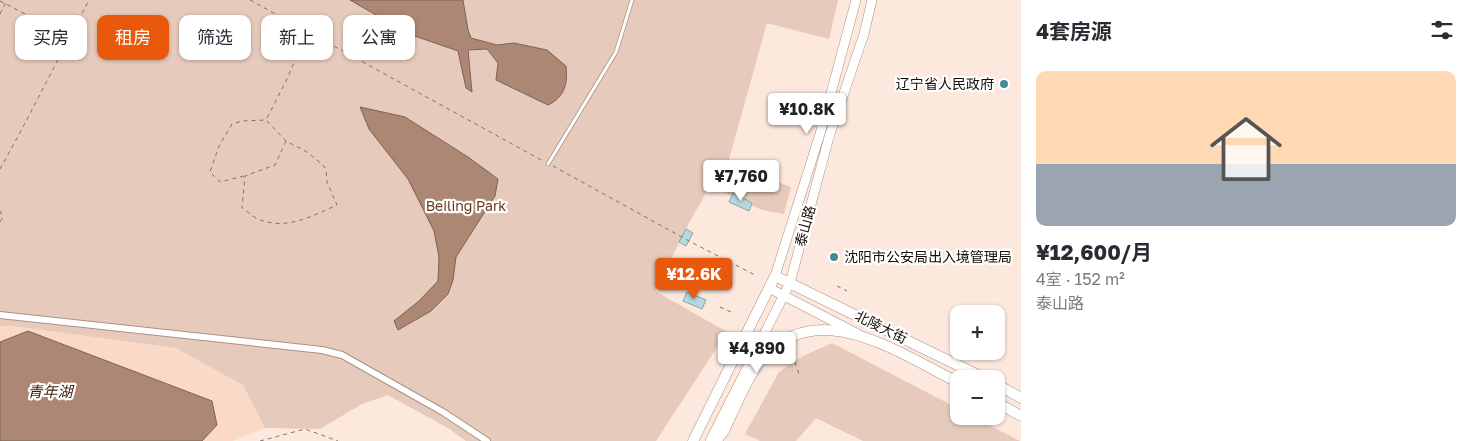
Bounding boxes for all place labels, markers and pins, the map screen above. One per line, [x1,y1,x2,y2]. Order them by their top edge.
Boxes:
place label: 辽宁省人民政府 [896,75,994,92]
marker: 辽宁省人民政府 [998,78,1010,90]
pin: ¥10.8K [766,92,848,135]
pin: ¥7,760 [700,160,782,202]
place label: 沈阳市公安局出入境管理局 [844,248,1012,265]
marker: 沈阳市公安局出入境管理局 [828,251,840,263]
pin: ¥12.6K [653,258,735,300]
pin: ¥4,890 [716,332,798,374]

